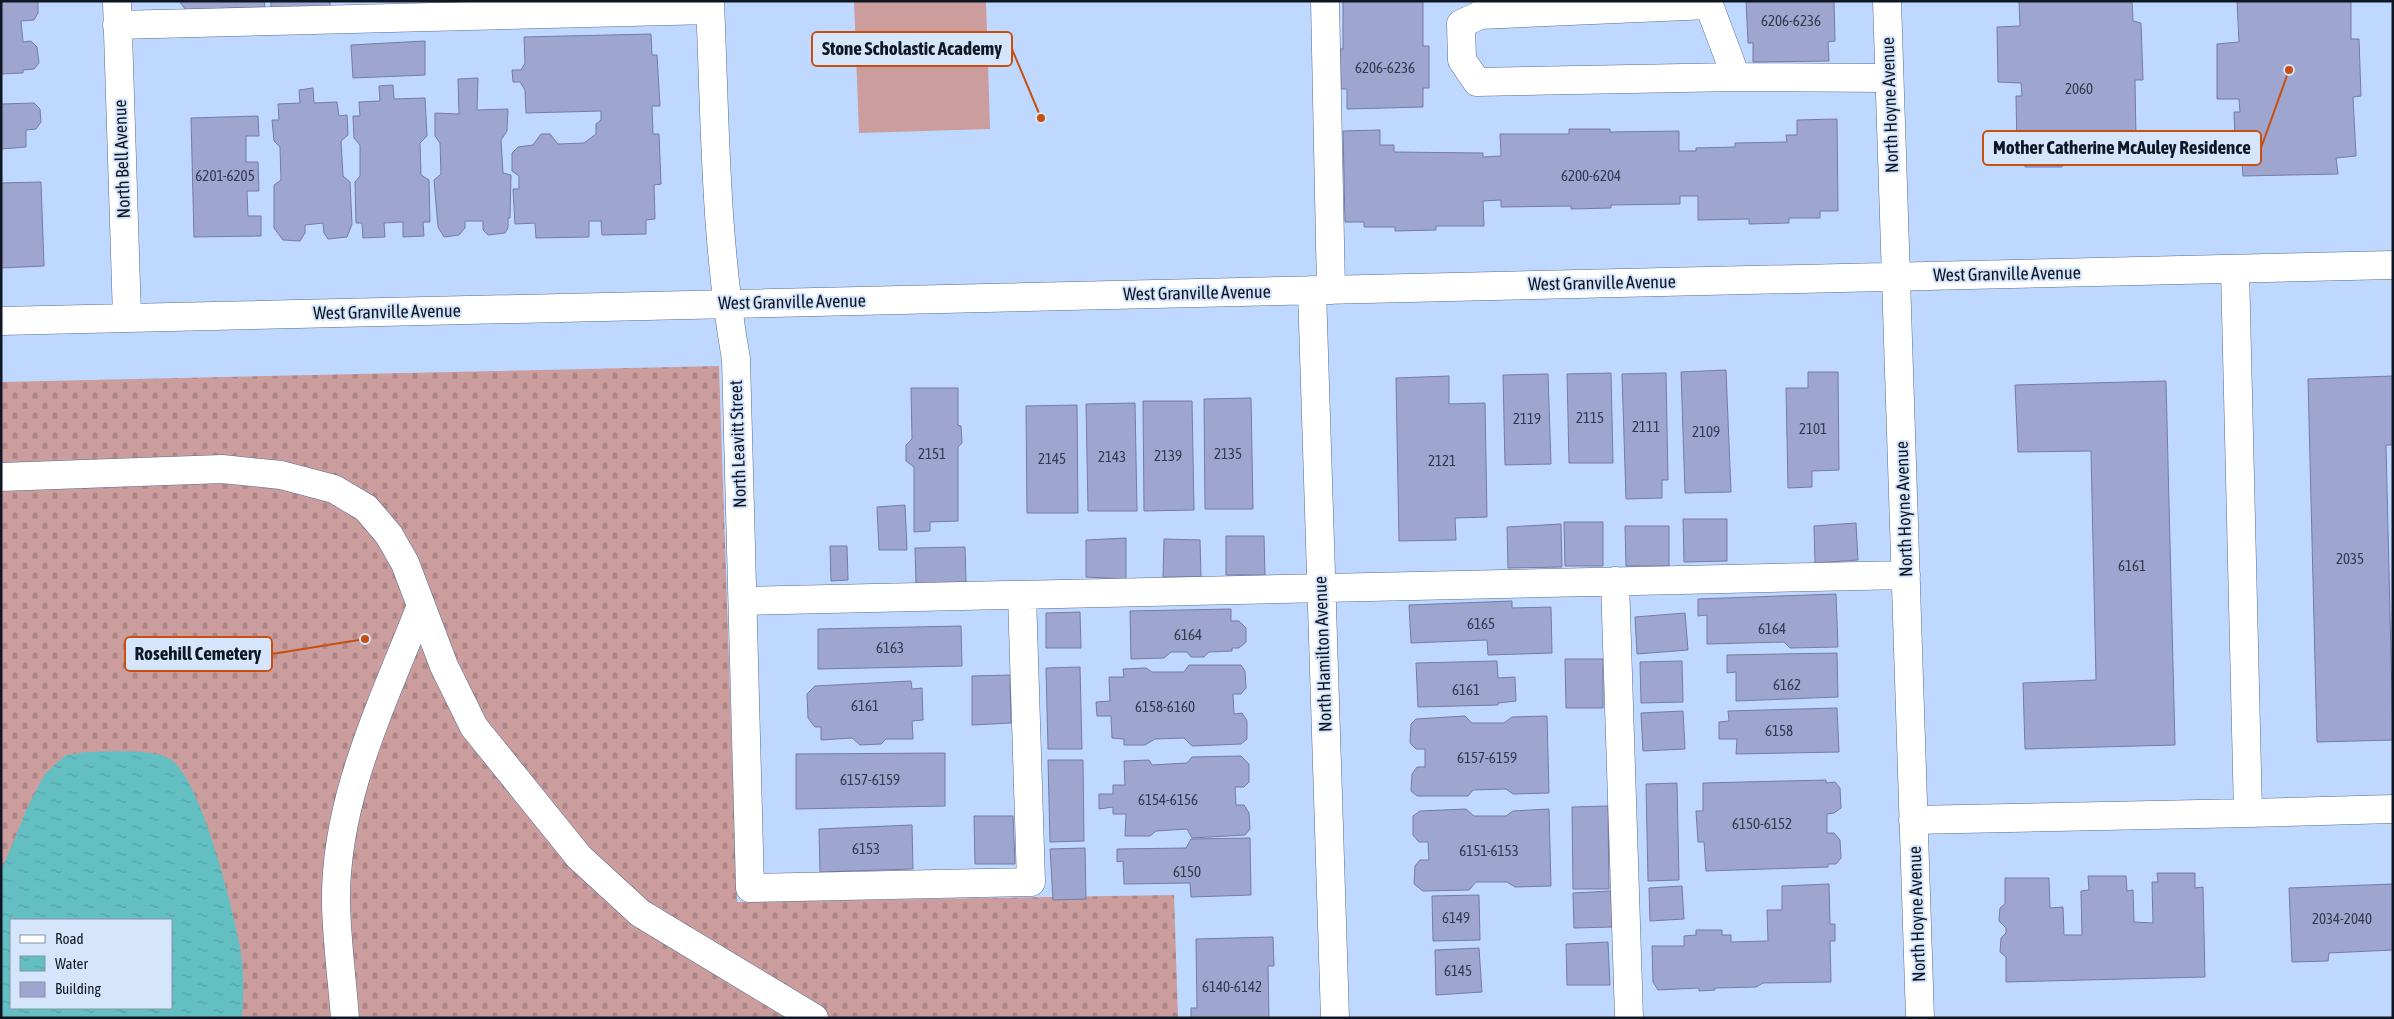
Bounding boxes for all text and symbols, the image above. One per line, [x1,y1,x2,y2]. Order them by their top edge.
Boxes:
house number: 6206-6236 [1761,12,1821,29]
callout: Stone Scholastic Academy [812,32,1012,66]
text: Stone Scholastic Academy [822,37,1002,59]
street label: North Hoyne Avenue [1877,37,1902,173]
house number: 6206-6236 [1355,59,1415,76]
house number: 2060 [2065,80,2093,97]
street label: North Bell Avenue [109,99,134,219]
callout: Mother Catherine McAuley Residence [1983,131,2261,165]
text: Mother Catherine McAuley Residence [1993,136,2251,158]
house number: 6201-6205 [195,167,255,184]
house number: 6200-6204 [1561,167,1621,184]
street label: West Granville Avenue [1933,262,2081,285]
street label: West Granville Avenue [1528,271,1676,294]
street label: West Granville Avenue [1123,281,1271,304]
street label: West Granville Avenue [718,290,866,313]
street label: West Granville Avenue [313,300,461,323]
street label: North Leavitt Street [725,380,750,508]
house number: 2115 [1576,409,1604,426]
house number: 2119 [1513,410,1541,427]
house number: 2111 [1632,418,1660,435]
house number: 2101 [1799,420,1827,437]
house number: 2109 [1692,423,1720,440]
street label: North Hoyne Avenue [1891,441,1916,577]
house number: 2151 [918,445,946,462]
house number: 2135 [1214,445,1242,462]
house number: 2139 [1154,447,1182,464]
house number: 2143 [1098,448,1126,465]
house number: 2145 [1038,450,1066,467]
house number: 2121 [1428,452,1456,469]
house number: 2035 [2336,550,2364,567]
house number: 6161 [2118,557,2146,574]
street label: North Hamilton Avenue [1309,576,1336,732]
house number: 6165 [1467,615,1495,632]
house number: 6164 [1758,620,1786,637]
house number: 6164 [1174,626,1202,643]
callout: Rosehill Cemetery [125,637,272,671]
house number: 6163 [876,639,904,656]
text: Rosehill Cemetery [135,642,262,664]
house number: 6162 [1773,676,1801,693]
house number: 6161 [1452,681,1480,698]
house number: 6161 [851,697,879,714]
house number: 6158-6160 [1135,698,1195,715]
house number: 6158 [1765,722,1793,739]
house number: 6157-6159 [1457,749,1517,766]
house number: 6157-6159 [840,771,900,788]
house number: 6154-6156 [1138,791,1198,808]
house number: 6150-6152 [1732,815,1792,832]
house number: 6153 [852,840,880,857]
house number: 6151-6153 [1459,842,1519,859]
street label: North Hoyne Avenue [1904,846,1929,982]
house number: 6150 [1173,863,1201,880]
house number: 6149 [1442,909,1470,926]
house number: 2034-2040 [2312,910,2372,927]
legend [10,919,172,1009]
text: Road [55,930,84,947]
text: Water [55,955,88,972]
house number: 6145 [1444,962,1472,979]
house number: 6140-6142 [1202,978,1262,995]
text: Building [55,980,101,997]

